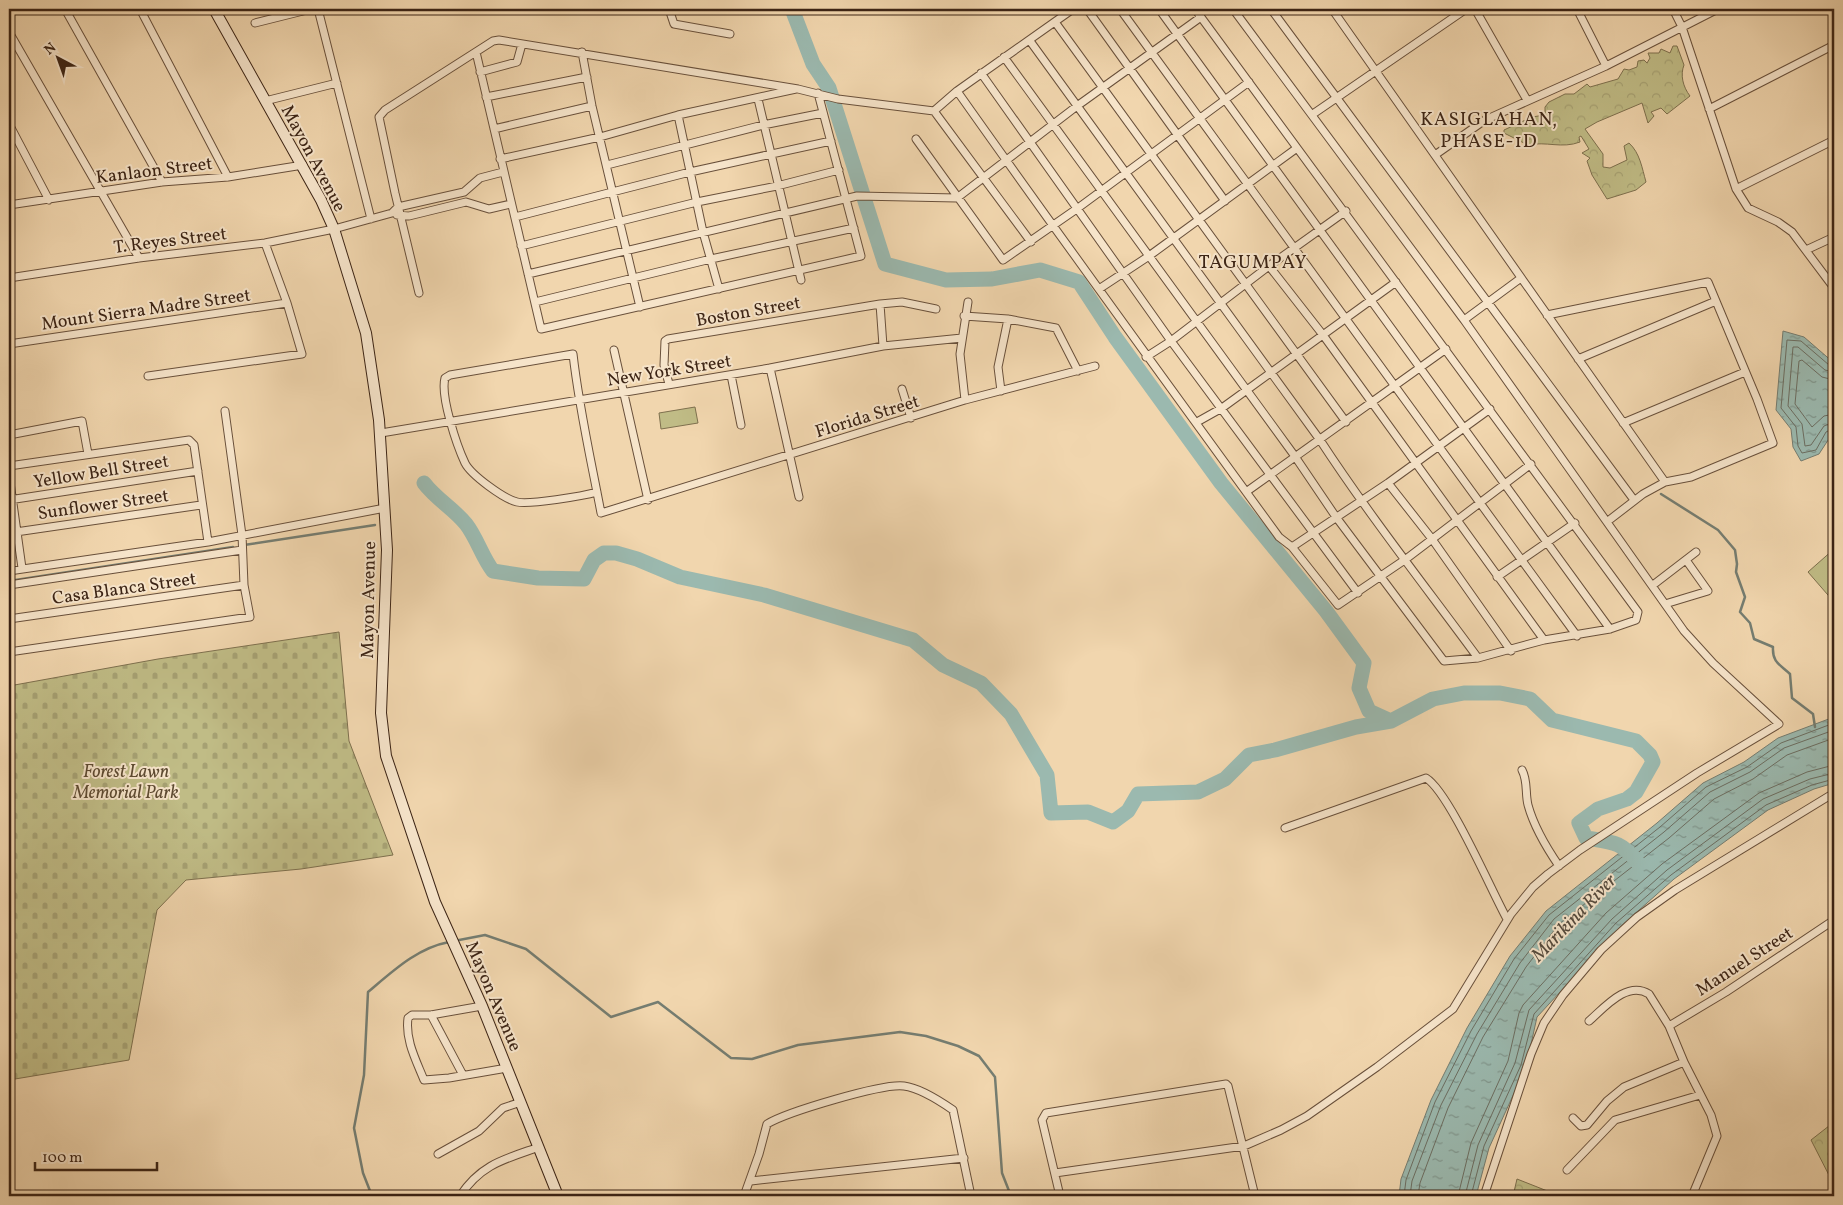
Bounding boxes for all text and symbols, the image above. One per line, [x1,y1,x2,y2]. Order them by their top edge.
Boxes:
north arrow [32,32,82,82]
text: N [40,39,61,60]
street label: Mayon Avenue [274,101,351,216]
district label: KASIGLAHAN, PHASE-1D [1420,107,1558,155]
street label: Kanlaon Street [94,152,214,191]
street label: T. Reyes Street [112,222,228,261]
district label: TAGUMPAY [1198,250,1308,276]
street label: Mount Sierra Madre Street [40,283,252,338]
street label: Boston Street [694,291,802,334]
street label: New York Street [605,349,733,394]
street label: Florida Street [812,390,923,445]
street label: Yellow Bell Street [32,449,171,496]
street label: Sunflower Street [36,484,170,527]
street label: Mayon Avenue [356,541,383,659]
street label: Casa Blanca Street [51,567,198,612]
park label: Forest Lawn Memorial Park [72,760,179,806]
water label: Marikina River [1525,868,1624,969]
street label: Manuel Street [1691,921,1798,1003]
street label: Mayon Avenue [458,938,527,1056]
scale bar [35,1140,158,1172]
text: 100 m [42,1148,82,1169]

